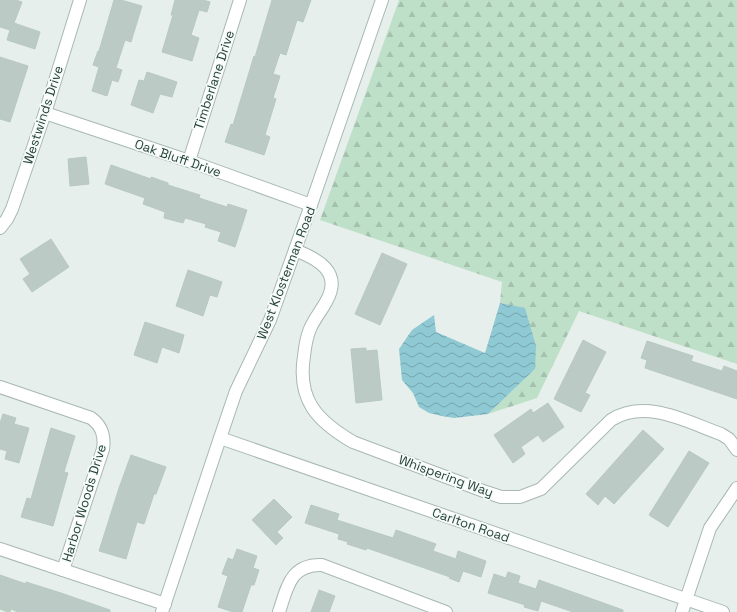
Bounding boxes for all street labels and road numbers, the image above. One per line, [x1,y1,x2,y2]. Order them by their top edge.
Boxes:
street label: Timberlane Drive [190,28,238,132]
street label: Westwinds Drive [19,63,67,167]
street label: Oak Bluff Drive [132,135,224,181]
street label: West Klosterman Road [253,204,319,342]
street label: Harbor Woods Drive [58,442,110,564]
street label: Whispering Way [396,451,496,501]
street label: Carlton Road [430,504,512,546]

